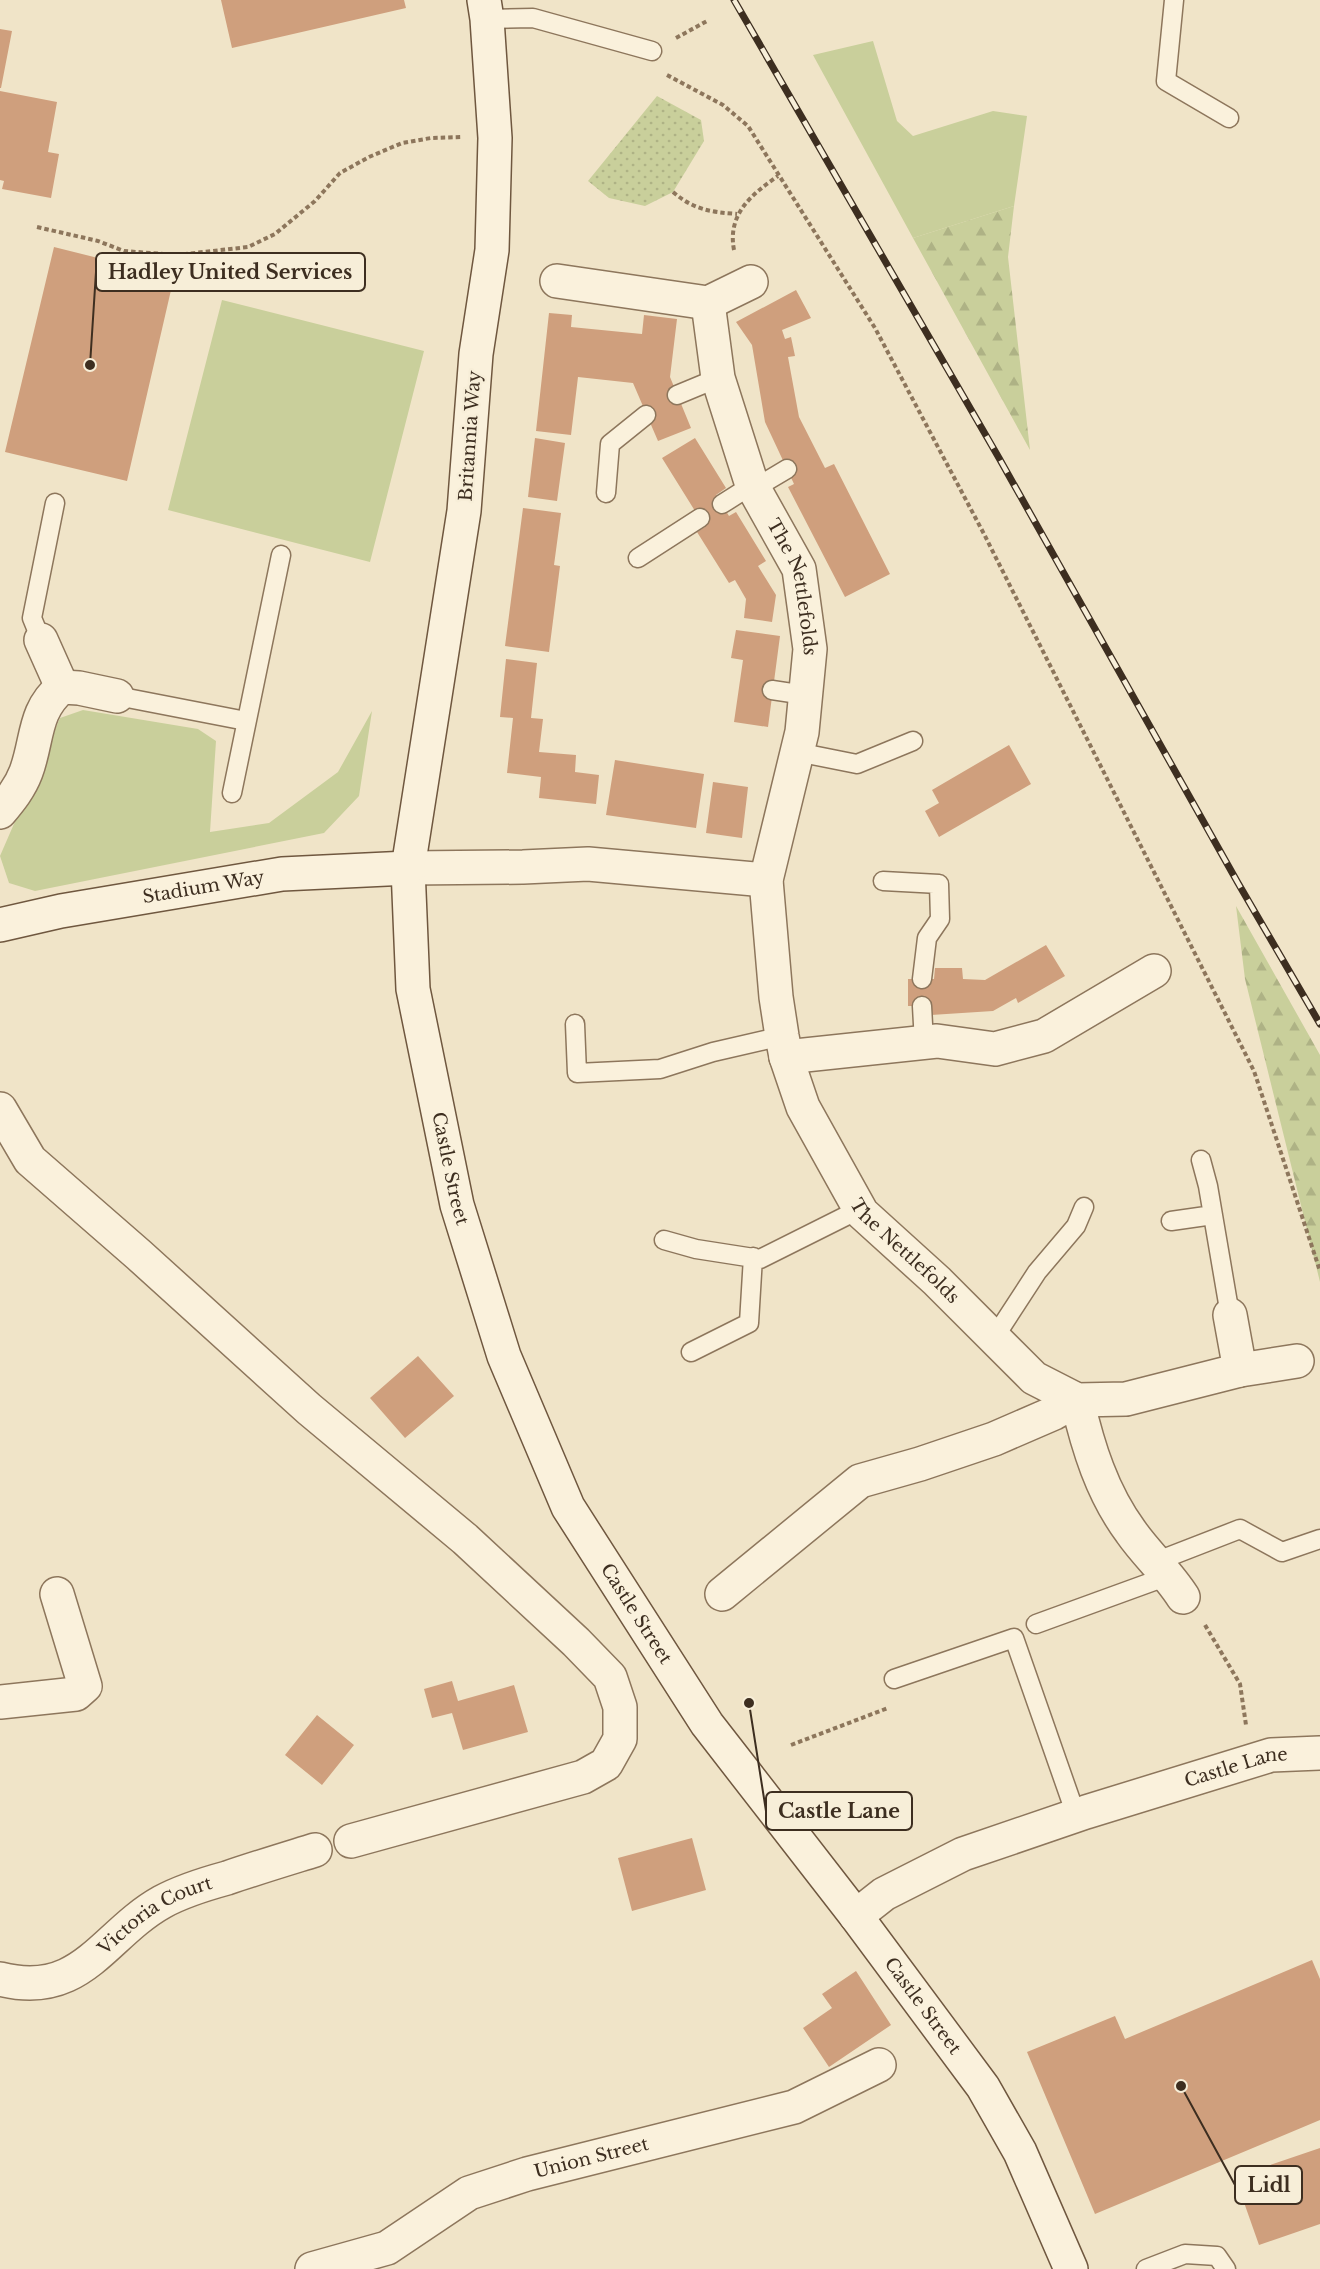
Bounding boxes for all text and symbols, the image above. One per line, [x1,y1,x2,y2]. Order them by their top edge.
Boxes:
callout: Hadley United Services [96,253,365,291]
text: Hadley United Services [108,260,352,284]
street label: Britannia Way [454,369,486,502]
street label: The Nettlefolds [762,515,821,657]
street label: Stadium Way [141,866,266,908]
street label: Castle Street [427,1110,474,1228]
street label: The Nettlefolds [845,1195,964,1308]
street label: Castle Street [596,1559,677,1668]
street label: Castle Lane [1182,1743,1288,1792]
callout: Castle Lane [766,1792,912,1830]
text: Castle Lane [778,1799,900,1823]
street label: Victoria Court [93,1872,215,1960]
street label: Castle Street [880,1953,966,2059]
street label: Union Street [532,2133,651,2183]
callout: Lidl [1235,2166,1302,2204]
text: Lidl [1247,2173,1291,2197]

